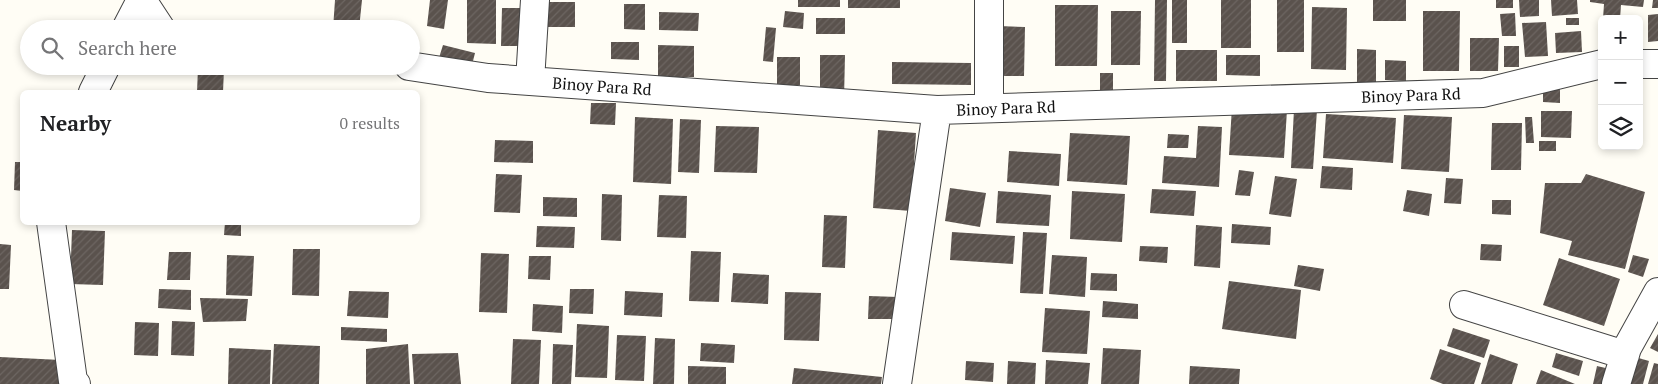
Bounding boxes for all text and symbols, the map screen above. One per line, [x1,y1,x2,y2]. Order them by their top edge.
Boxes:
map controls [1598,15,1643,150]
button: + [1598,15,1643,60]
search box [20,20,420,75]
icon: search [38,34,66,62]
text: Search here [78,35,177,60]
button: − [1598,60,1643,105]
street label: Binoy Para Rd [552,72,652,100]
street label: Binoy Para Rd [1361,82,1461,108]
street label: Binoy Para Rd [956,95,1056,121]
button: layers [1598,105,1643,150]
text: Nearby [40,109,111,137]
text: 0 results [340,112,400,134]

